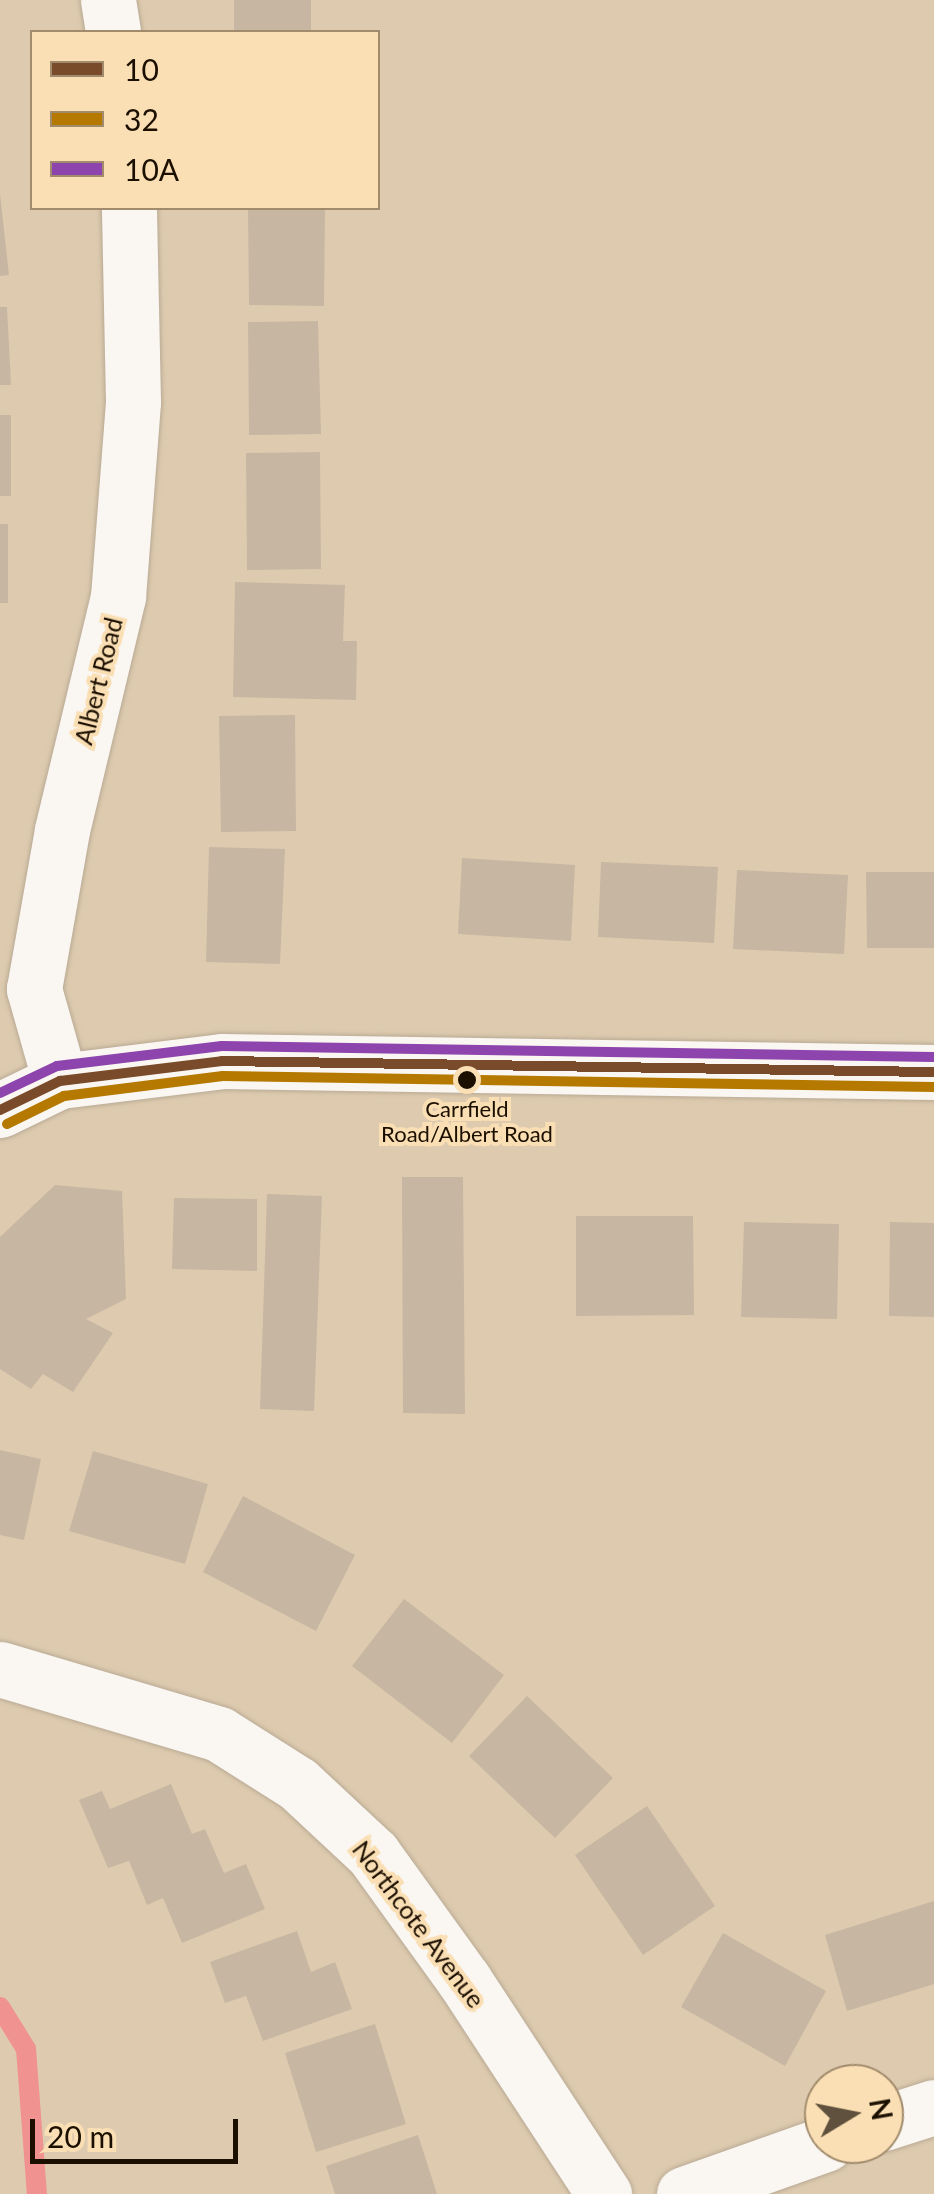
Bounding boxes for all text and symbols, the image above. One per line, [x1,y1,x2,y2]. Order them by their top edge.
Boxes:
legend [30,30,380,210]
text: 10 [124,51,159,87]
text: 32 [124,101,159,137]
text: 10A [124,151,179,187]
street label: Albert Road [68,614,128,748]
marker: Carrfield Road/Albert Road [457,1070,477,1090]
place label: Carrfield Road/Albert Road [381,1095,553,1146]
street label: Northcote Avenue [346,1834,492,2014]
north arrow [804,2064,904,2164]
text: N [863,2096,900,2123]
scale bar [35,2099,242,2161]
text: 20 m [47,2118,114,2154]

